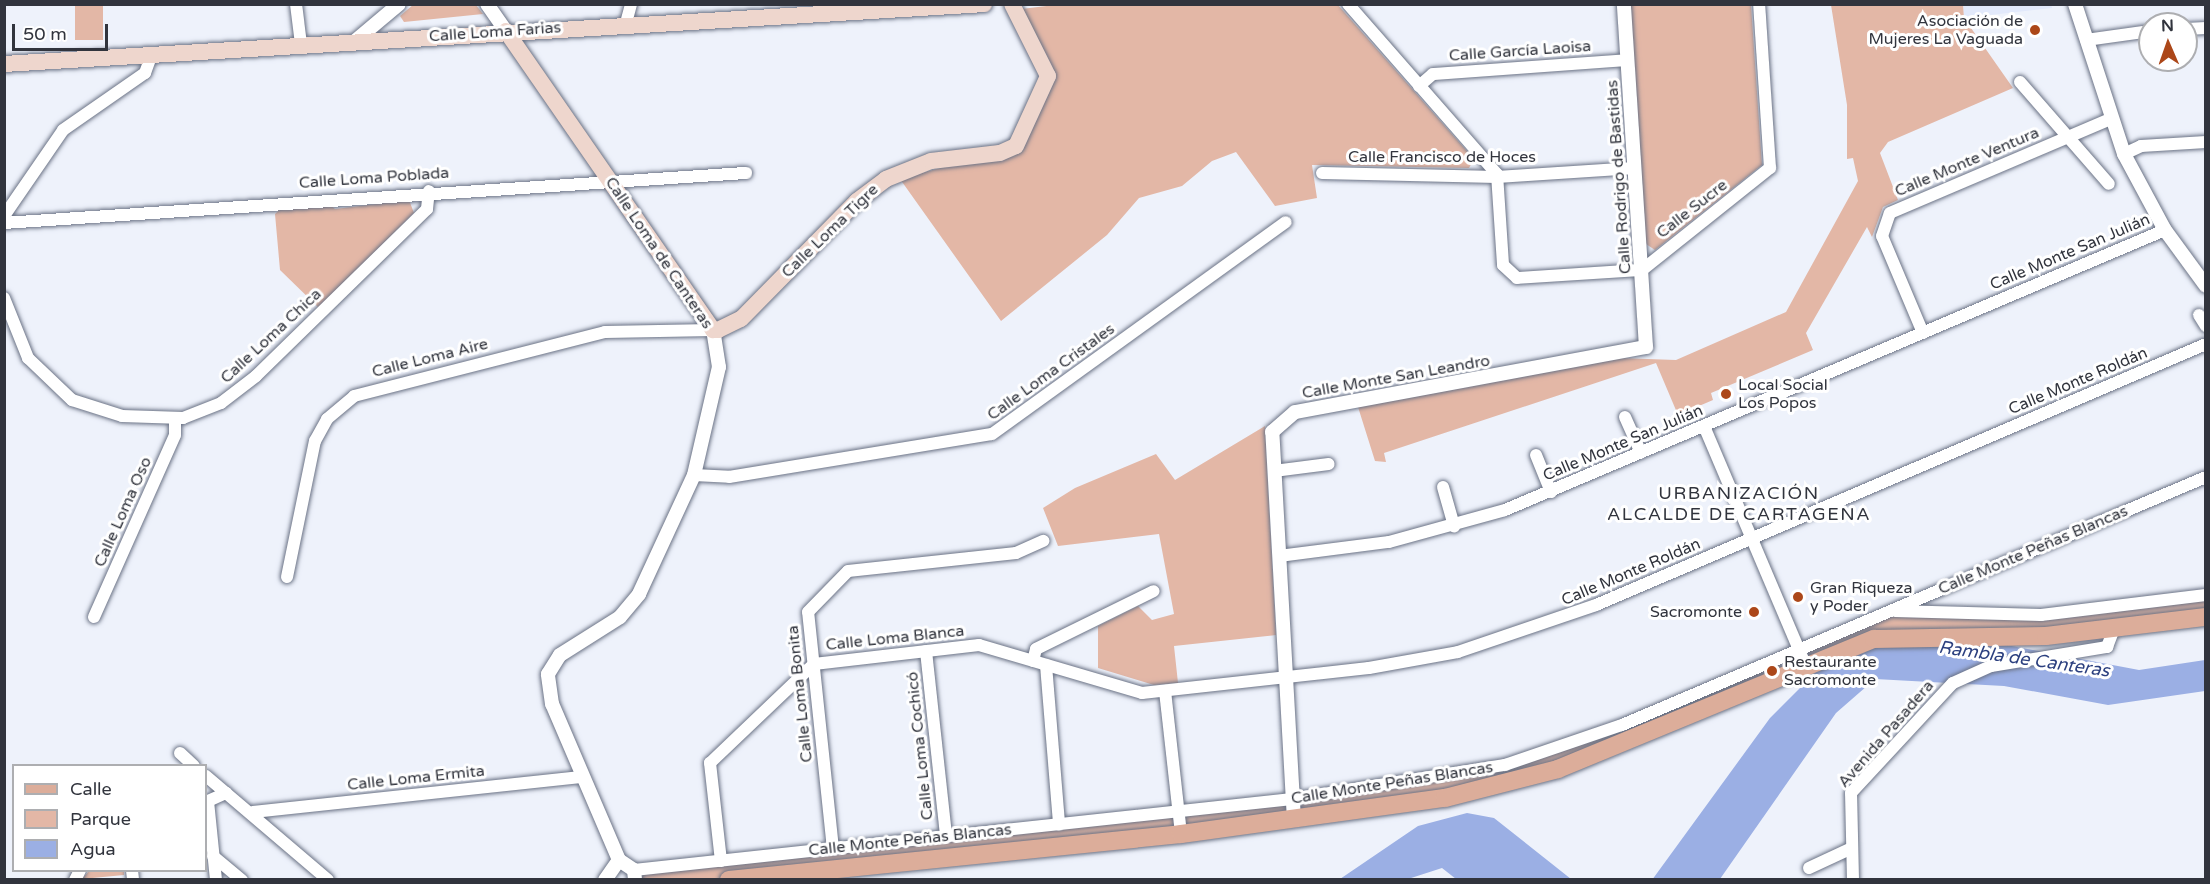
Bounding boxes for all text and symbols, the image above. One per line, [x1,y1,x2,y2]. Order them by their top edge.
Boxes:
place label: Asociación de Mujeres La Vaguada [1869,11,2023,49]
scale bar [15,12,111,50]
north arrow [2138,12,2198,72]
text: N [2161,16,2174,36]
street label: Calle Loma Farias [428,18,562,46]
text: 50 m [23,23,67,45]
marker: Asociación de Mujeres La Vaguada [2028,23,2042,37]
street label: Calle García Laoisa [1448,36,1592,66]
street label: Calle Rodrigo de Bastidas [1603,79,1635,275]
street label: Calle Monte Ventura [1892,123,2042,201]
street label: Calle Francisco de Hoces [1348,147,1536,167]
street label: Calle Loma Poblada [298,163,450,193]
street label: Calle Loma de Canteras [601,173,717,333]
street label: Calle Sucre [1653,176,1731,242]
street label: Calle Loma Tigre [778,180,882,282]
street label: Calle Monte San Julián [1987,210,2153,294]
street label: Calle Loma Chica [217,284,325,388]
street label: Calle Loma Cristales [984,319,1118,425]
street label: Calle Loma Aire [370,334,490,382]
street label: Calle Monte Roldán [2006,343,2150,419]
street label: Calle Monte San Leandro [1301,351,1491,403]
place label: Local Social Los Popos [1738,375,1828,413]
marker: Local Social Los Popos [1719,387,1733,401]
street label: Calle Monte San Julián [1540,401,1706,485]
street label: Calle Loma Oso [90,454,156,570]
district label: URBANIZACIÓN ALCALDE DE CARTAGENA [1607,483,1871,526]
street label: Calle Monte Peñas Blancas [1935,501,2131,599]
street label: Calle Monte Roldán [1559,534,1703,610]
place label: Gran Riqueza y Poder [1810,578,1912,616]
marker: Gran Riqueza y Poder [1791,590,1805,604]
place label: Sacromonte [1650,602,1742,622]
marker: Sacromonte [1747,605,1761,619]
street label: Calle Loma Blanca [825,621,965,655]
street label: Calle Loma Bonita [783,625,817,763]
water label: Rambla de Canteras [1937,636,2111,682]
place label: Restaurante Sacromonte [1784,652,1877,690]
marker: Restaurante Sacromonte [1765,664,1779,678]
street label: Calle Loma Cochicó [903,671,937,821]
street label: Avenida Pasadera [1834,676,1938,792]
street label: Calle Monte Peñas Blancas [1290,758,1494,808]
street label: Calle Loma Ermita [346,761,486,795]
legend [12,764,207,872]
text: Calle [70,778,112,800]
text: Parque [70,808,131,830]
street label: Calle Monte Peñas Blancas [808,820,1012,860]
text: Agua [70,838,116,860]

